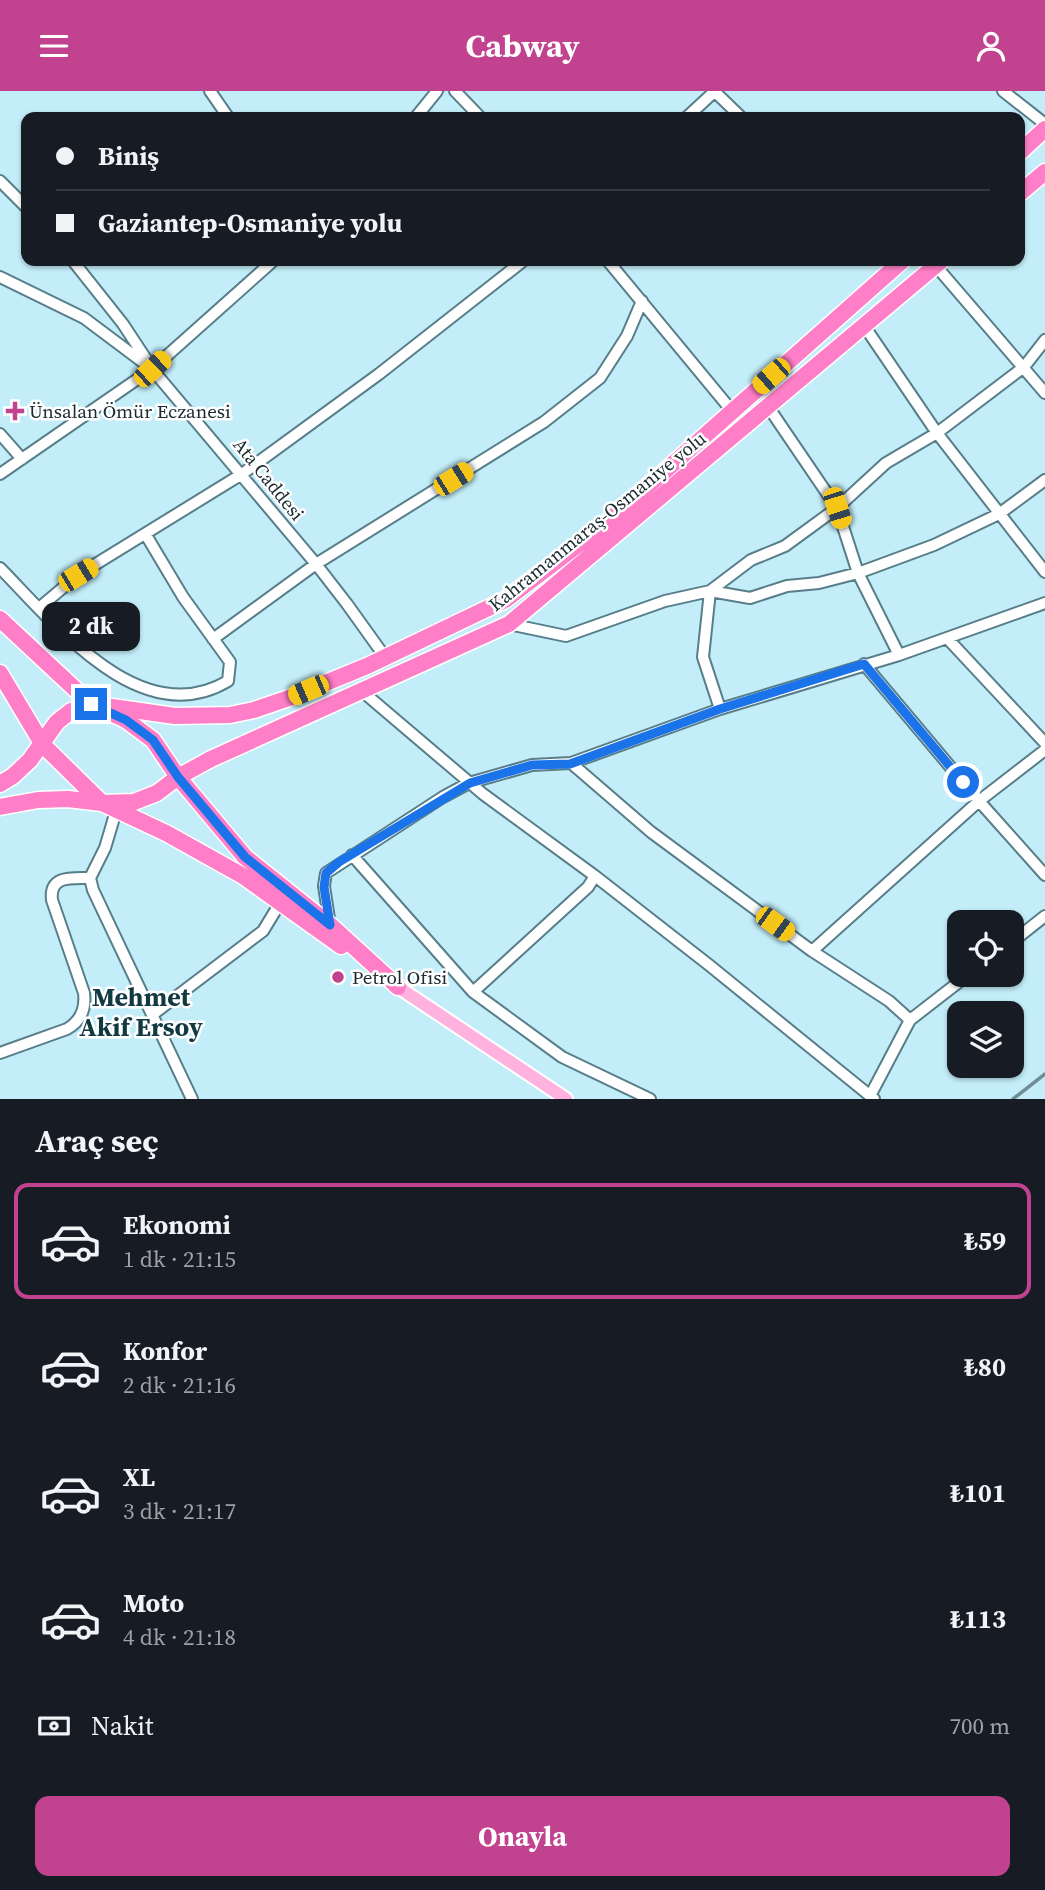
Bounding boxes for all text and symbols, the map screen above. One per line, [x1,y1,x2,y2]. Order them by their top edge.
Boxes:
text: Cabway [465,24,580,68]
icon: menu [35,27,73,65]
icon: person [972,27,1010,65]
text: Biniş [98,138,159,174]
text: Gaziantep-Osmaniye yolu [98,205,402,241]
car [130,347,175,391]
car [749,354,794,398]
place label: Ünsalan Ömür Eczanesi [29,398,231,424]
marker: Ünsalan Ömür Eczanesi [7,403,23,419]
street label: Kahramanmaraş-Osmaniye yolu [483,425,711,617]
street label: Ata Caddesi [228,432,311,526]
car [430,459,477,499]
car [821,485,854,531]
car [55,555,102,595]
callout: 2 dk [42,603,140,651]
text: 2 dk [69,610,113,642]
car [285,672,332,708]
route end [75,688,107,720]
route start [947,766,979,798]
car [752,903,799,945]
map controls [947,910,1024,1078]
button: locate [947,910,1024,987]
place label: Petrol Ofisi [352,964,447,990]
marker: Petrol Ofisi [330,969,346,985]
district label: Mehmet Akif Ersoy [79,979,203,1045]
button: layers [947,1001,1024,1078]
text: Araç seç [35,1119,159,1163]
text: Ekonomi [123,1207,231,1243]
icon: car [39,1210,102,1273]
text: ₺59 [964,1223,1006,1259]
text: 1 dk · 21:15 [123,1243,236,1275]
text: Konfor [123,1333,207,1369]
icon: car [39,1336,102,1399]
text: ₺80 [964,1349,1006,1385]
text: 2 dk · 21:16 [123,1369,236,1401]
text: XL [123,1459,155,1495]
icon: car [39,1462,102,1525]
text: ₺101 [950,1475,1006,1511]
text: 3 dk · 21:17 [123,1495,236,1527]
text: Moto [123,1585,184,1621]
icon: car [39,1588,102,1651]
text: ₺113 [950,1601,1006,1637]
text: 4 dk · 21:18 [123,1621,236,1653]
icon: cash [35,1707,73,1745]
text: Nakit [91,1708,153,1744]
text: 700 m [949,1710,1010,1742]
button: Onayla [35,1796,1010,1876]

